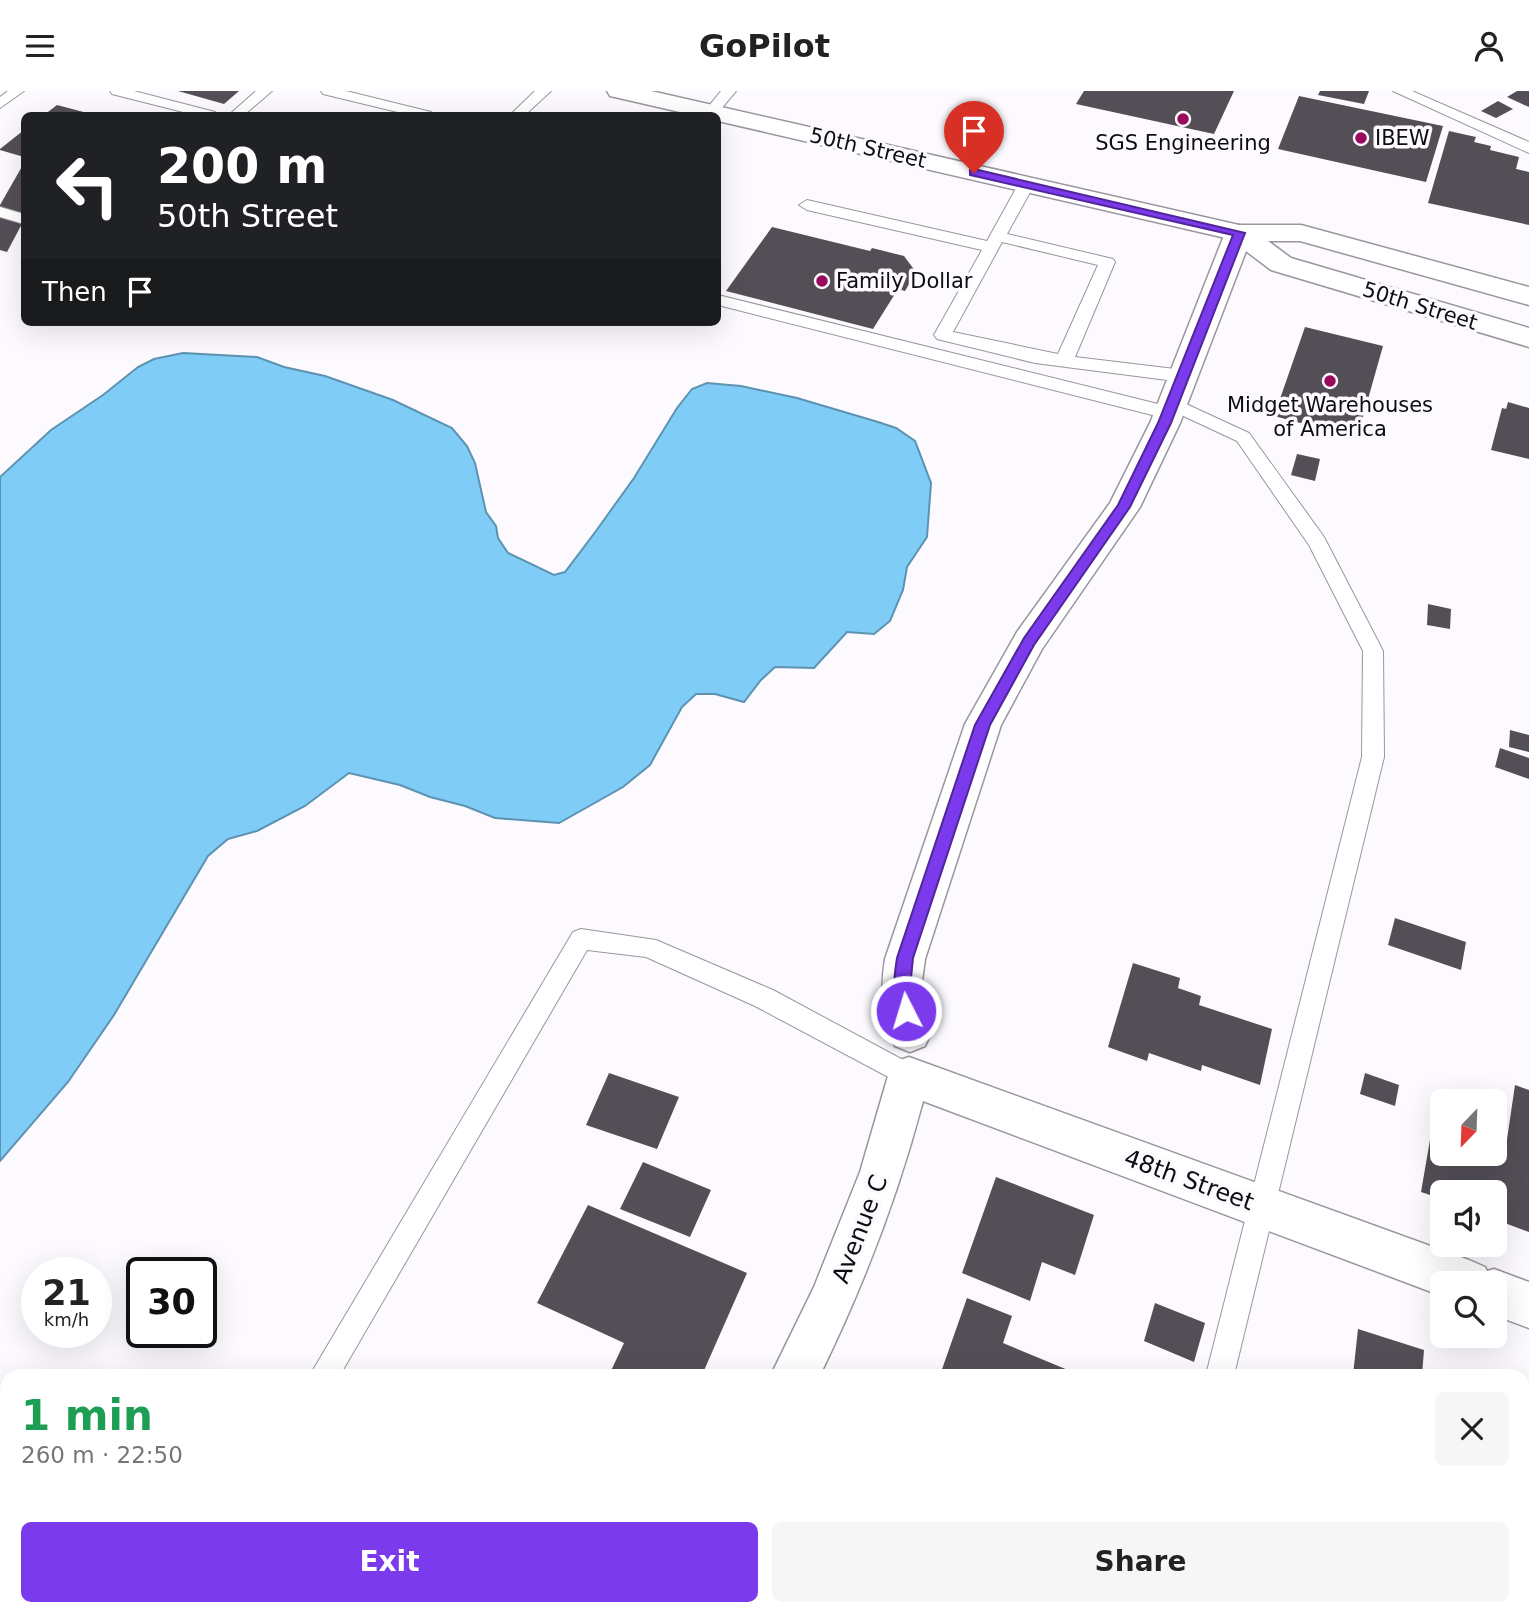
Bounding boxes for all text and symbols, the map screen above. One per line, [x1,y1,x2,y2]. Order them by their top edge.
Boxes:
icon: menu [21,27,59,65]
text: GoPilot [699,27,830,65]
icon: person [1470,27,1508,65]
pin [944,101,1004,173]
marker: SGS Engineering [1175,111,1191,127]
icon: arrive [955,112,993,150]
street label: 50th Street [807,123,929,173]
place label: IBEW [1375,126,1430,150]
marker: IBEW [1353,130,1369,146]
place label: SGS Engineering [1095,131,1271,155]
text: 200 m [157,138,327,195]
icon: left [42,140,133,231]
text: 50th Street [157,197,338,235]
place label: Family Dollar [836,269,973,293]
icon: arrive [121,273,159,311]
marker: Family Dollar [814,273,830,289]
text: Then [42,277,107,307]
street label: 50th Street [1360,277,1480,335]
marker: Midget Warehouses of America [1322,373,1338,389]
place label: Midget Warehouses of America [1227,393,1433,441]
position arrow [869,974,943,1048]
north arrow [1430,1089,1507,1165]
map controls [1430,1089,1507,1348]
street label: 48th Street [1120,1144,1258,1216]
street label: Avenue C [827,1171,893,1287]
button: sound [1430,1180,1507,1257]
speed limit sign: 30 [126,1257,217,1348]
button: search [1430,1271,1507,1348]
text: 21 [42,1273,91,1313]
text: km/h [44,1309,89,1330]
text: 1 min [21,1391,153,1440]
button: close [1435,1392,1509,1466]
text: 260 m · 22:50 [21,1442,183,1468]
button: Exit [21,1522,758,1602]
button: Share [772,1522,1509,1602]

